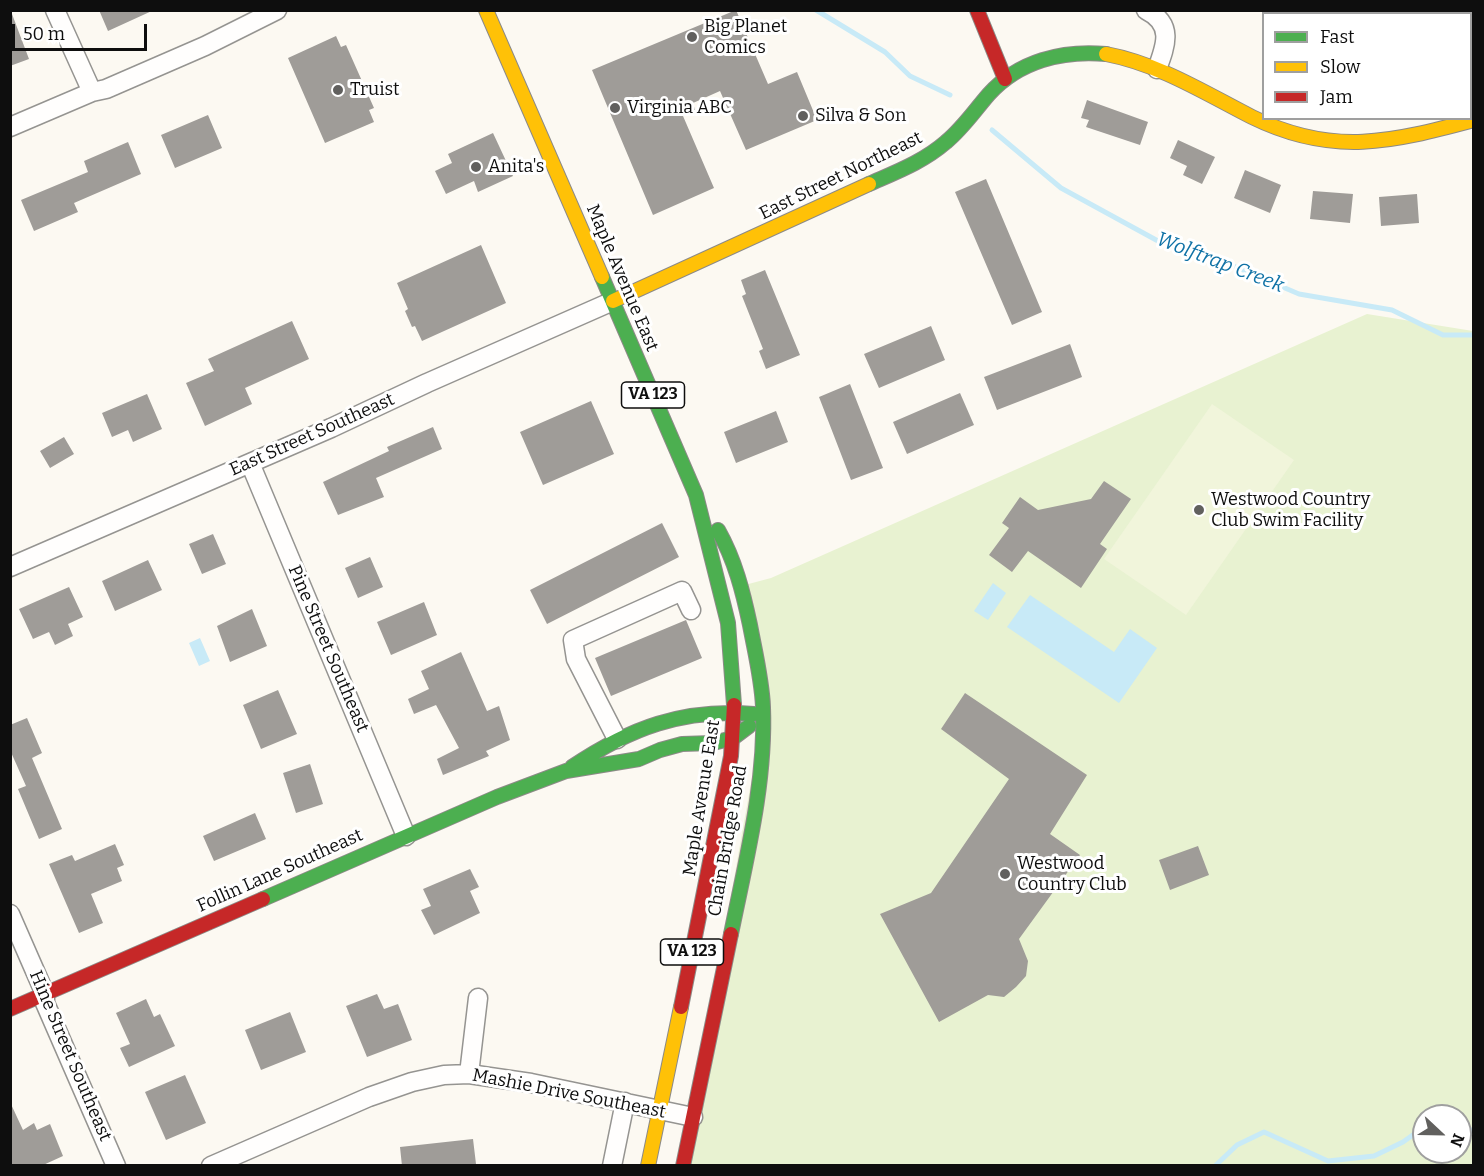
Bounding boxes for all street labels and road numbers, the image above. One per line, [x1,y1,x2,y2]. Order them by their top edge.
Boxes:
street label: East Street Northeast [756,127,926,225]
street label: Maple Avenue East [581,201,663,355]
road number: VA 123 [622,382,684,408]
street label: East Street Southeast [226,389,398,481]
street label: Pine Street Southeast [283,562,373,736]
street label: Maple Avenue East [679,718,725,878]
street label: Chain Bridge Road [704,764,752,918]
street label: Follin Lane Southeast [194,825,366,917]
road number: VA 123 [660,939,724,965]
street label: Hine Street Southeast [24,967,116,1145]
street label: Mashie Drive Southeast [470,1065,668,1123]

